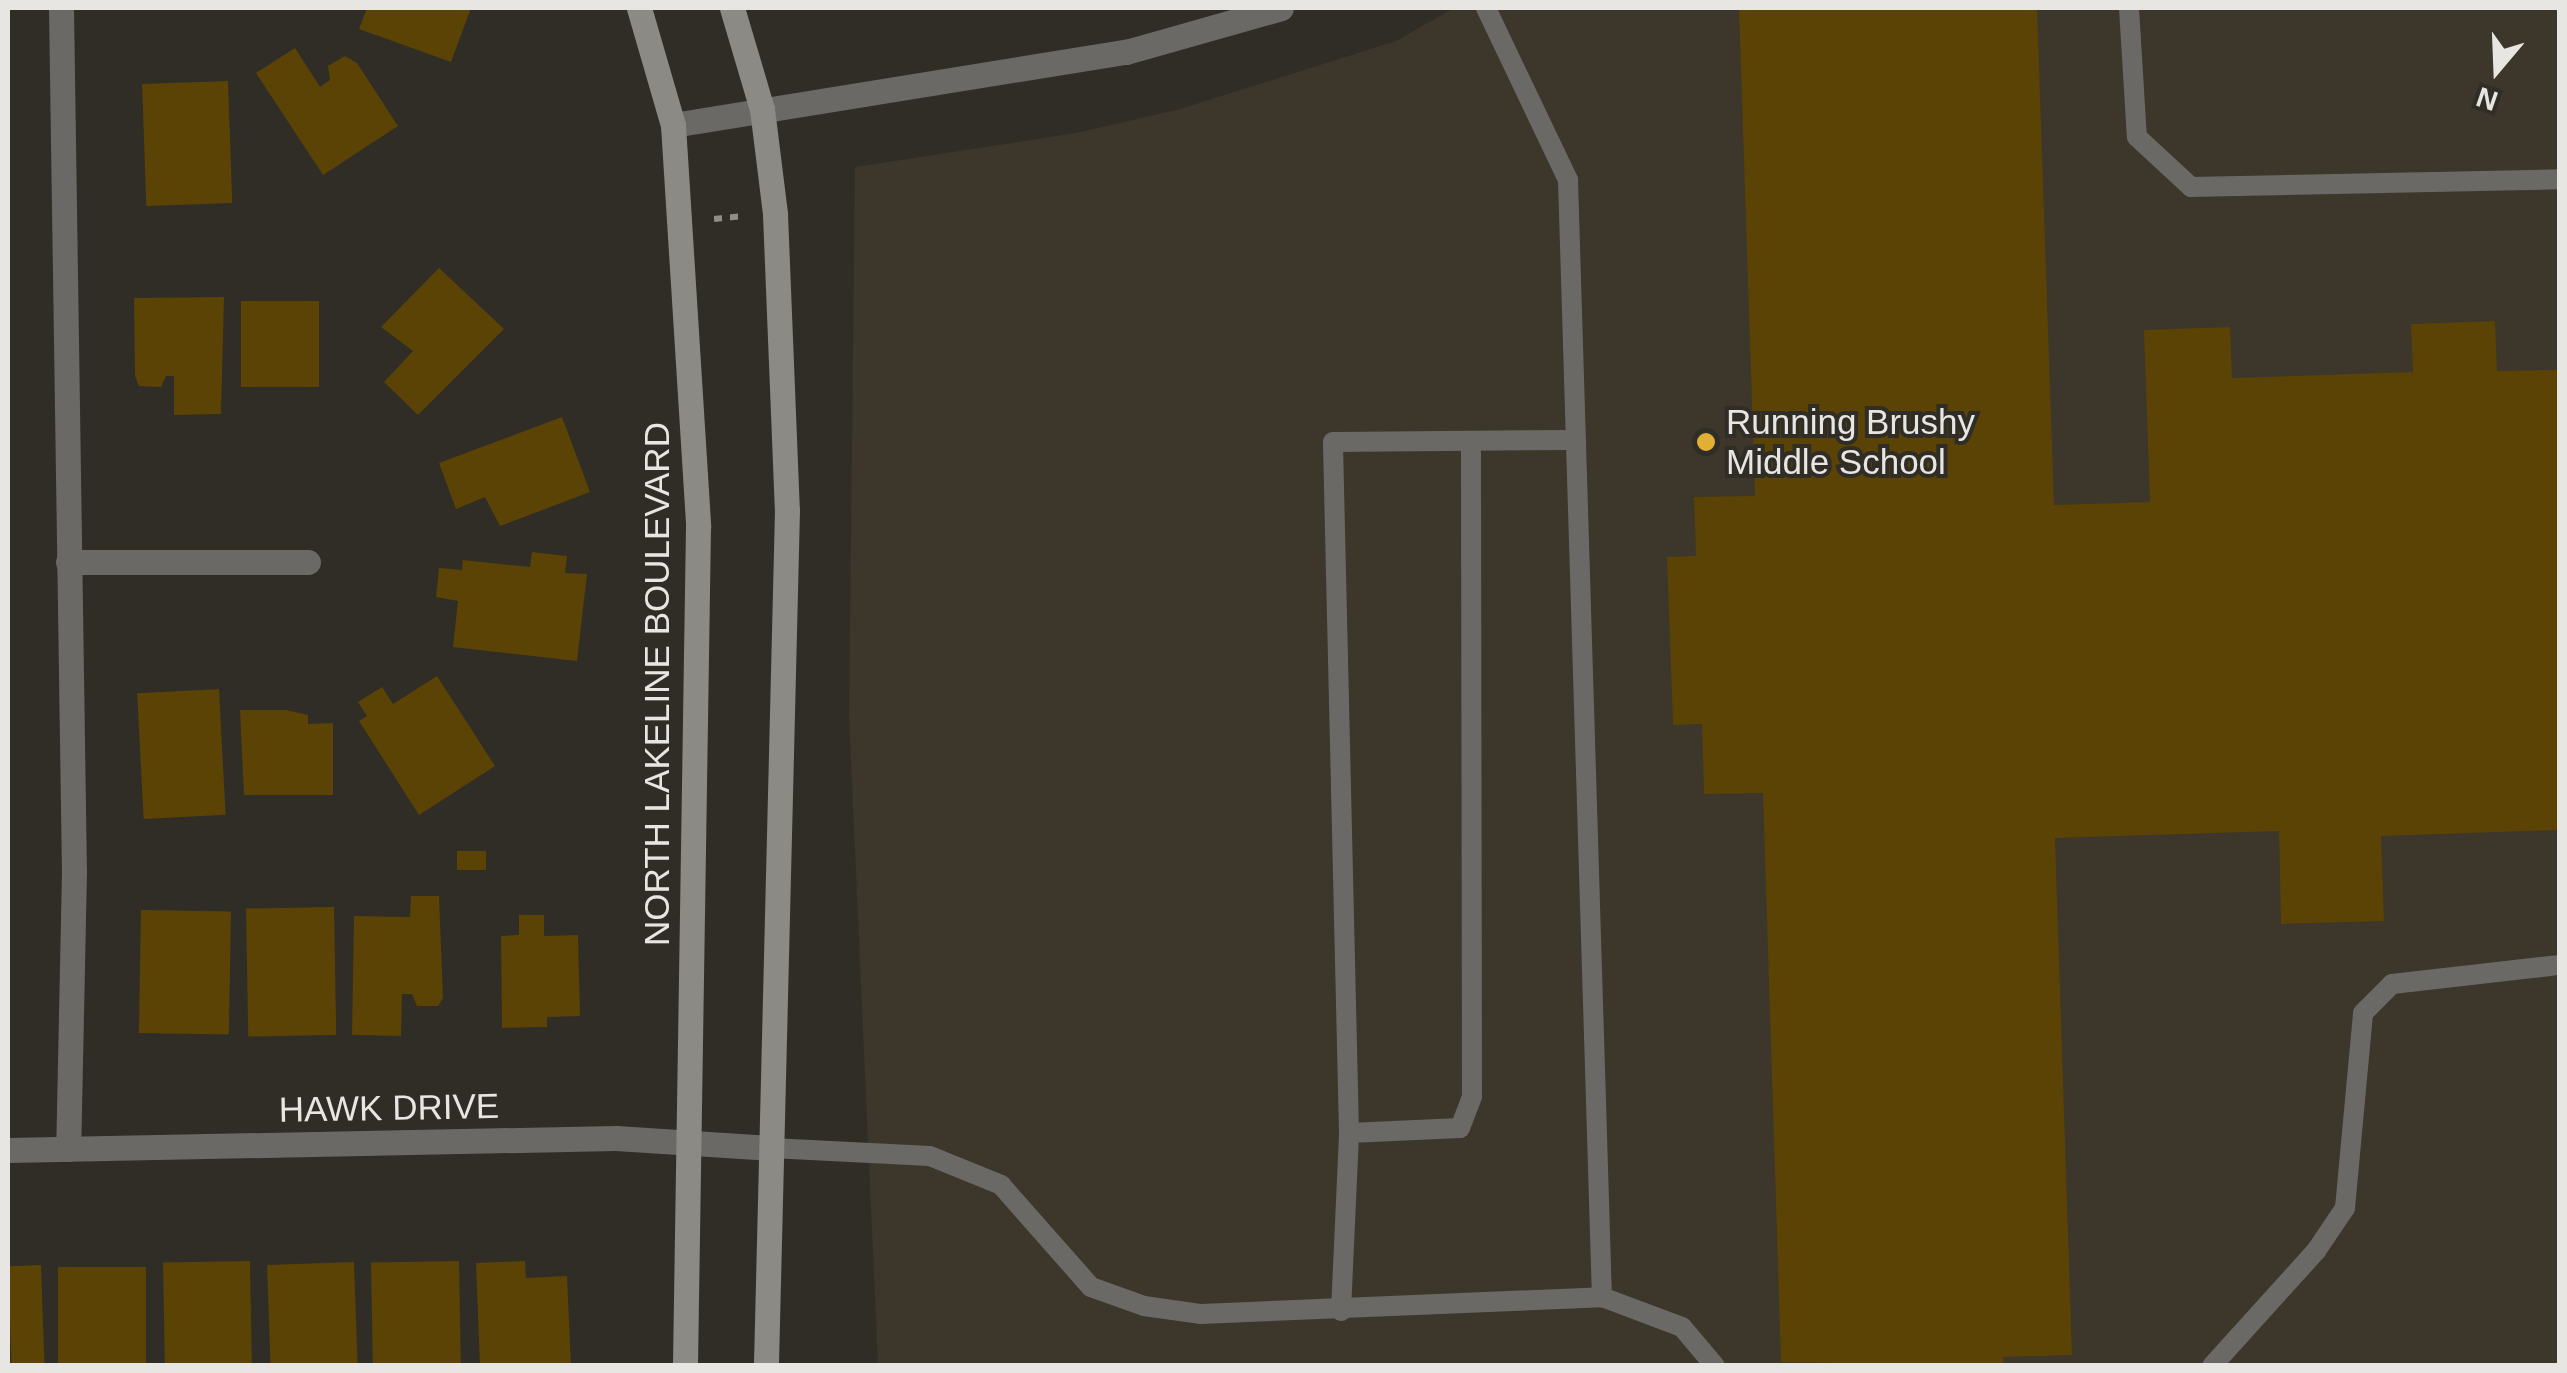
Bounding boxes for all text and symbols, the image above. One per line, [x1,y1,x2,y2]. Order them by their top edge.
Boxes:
north arrow [2447,20,2547,120]
text: N [2472,81,2502,117]
place label: Running Brushy Middle School [1726,401,1975,483]
street label: NORTH LAKELINE BOULEVARD [636,422,678,946]
marker: Running Brushy Middle School [1695,431,1717,453]
street label: HAWK DRIVE [278,1085,500,1131]

